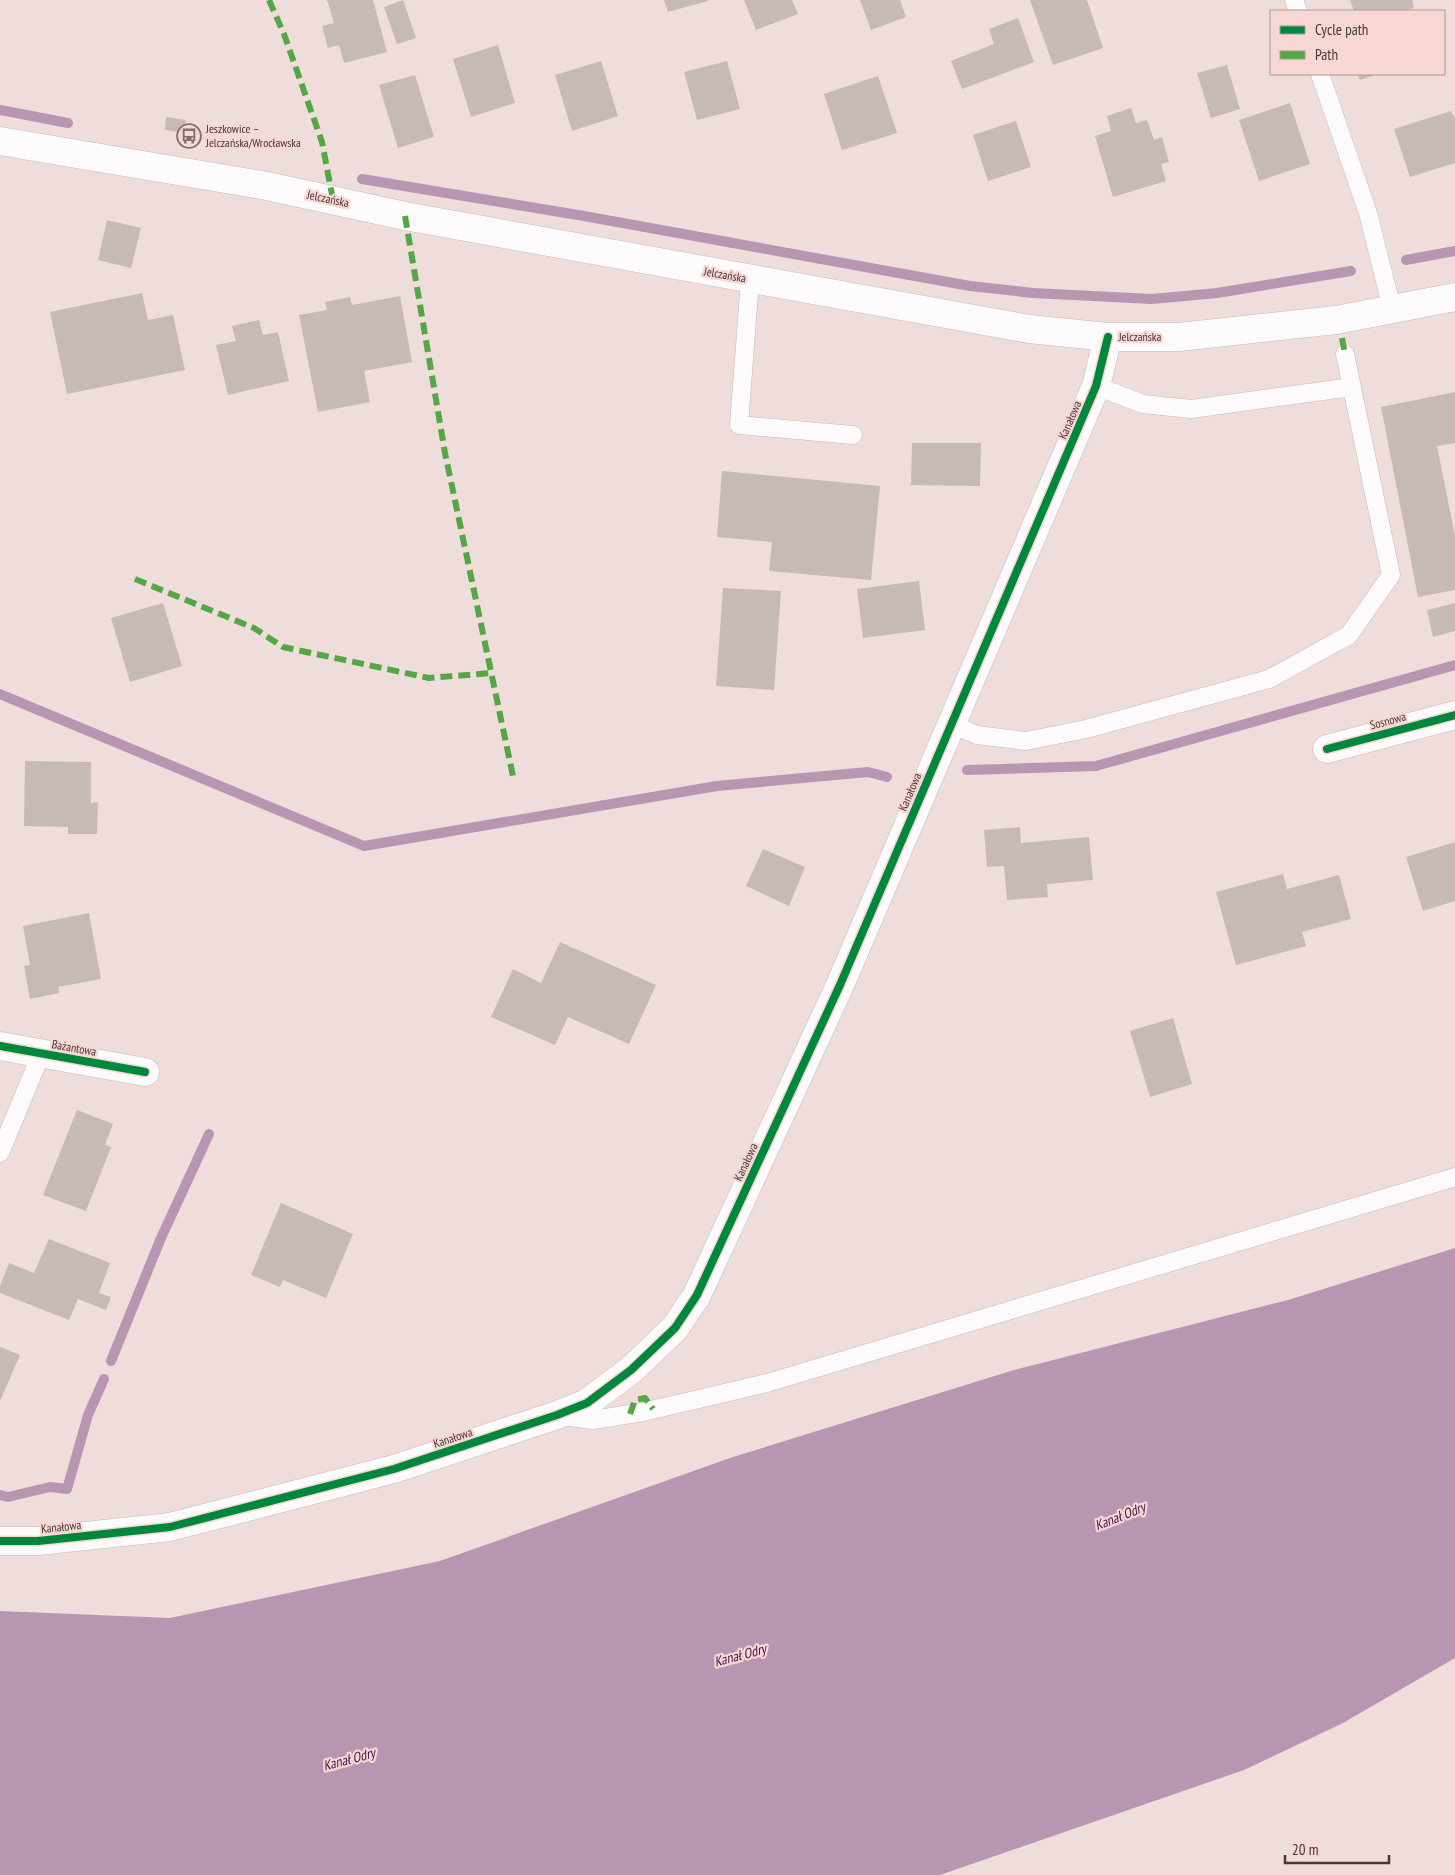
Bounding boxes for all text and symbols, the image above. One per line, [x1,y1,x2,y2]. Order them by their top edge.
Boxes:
legend [1270,10,1445,75]
text: Cycle path [1315,20,1368,39]
text: Path [1315,45,1338,64]
place label: Jeszkowice – Jelczańska/Wrocławska [205,121,301,150]
bus stop icon: Jeszkowice – Jelczańska/Wrocławska [176,123,202,149]
street label: Jelczańska [305,187,351,210]
street label: Jelczańska [702,263,748,286]
street label: Jelczańska [1118,329,1162,344]
street label: Kanałowa [1055,398,1084,441]
street label: Sosnowa [1368,708,1408,732]
street label: Kanałowa [895,770,924,813]
street label: Bażantowa [51,1036,98,1059]
street label: Kanałowa [730,1140,761,1183]
street label: Kanałowa [431,1424,475,1451]
water label: Kanał Odry [1092,1497,1150,1534]
street label: Kanałowa [40,1517,82,1536]
water label: Kanał Odry [712,1639,770,1671]
water label: Kanał Odry [321,1743,379,1775]
scale bar [1285,1832,1389,1864]
text: 20 m [1292,1840,1318,1859]

